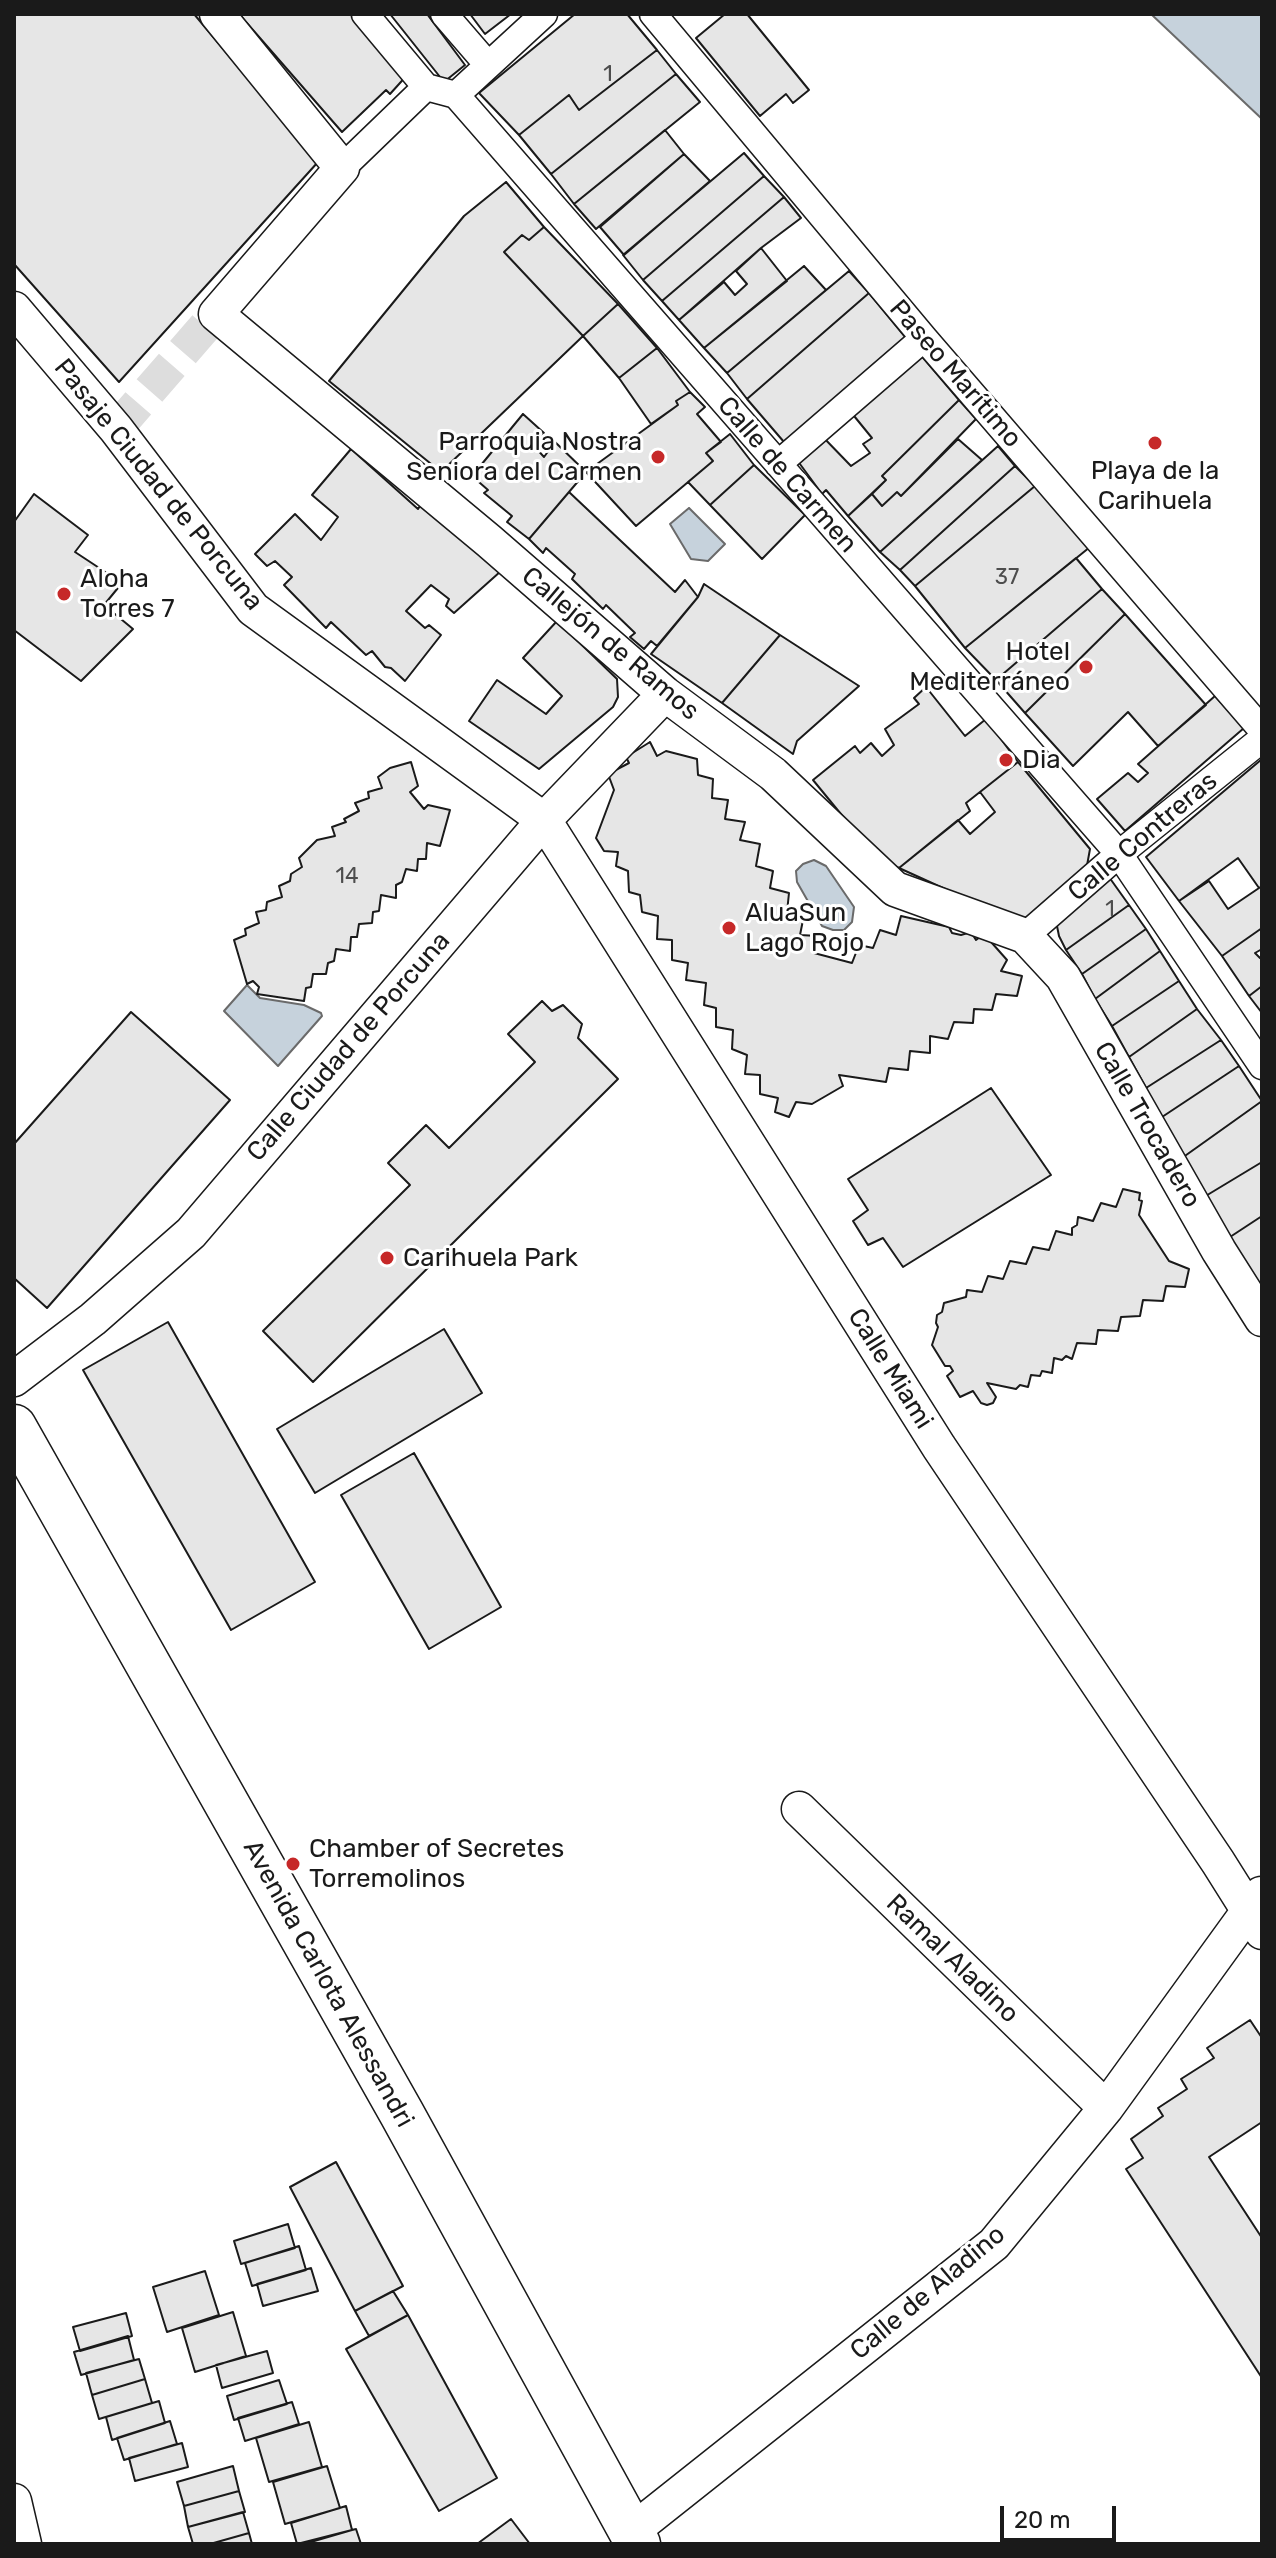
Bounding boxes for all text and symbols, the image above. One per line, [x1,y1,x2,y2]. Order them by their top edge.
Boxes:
house number: 1 [603,62,613,88]
street label: Paseo Marítimo [882,294,1028,454]
street label: Pasaje Ciudad de Porcuna [47,353,269,617]
street label: Calle de Carmen [711,391,863,559]
place label: Parroquia Nostra Seniora del Carmen [406,426,642,488]
marker: Playa de la Carihuela [1146,434,1164,452]
marker: Parroquia Nostra Seniora del Carmen [649,448,667,466]
place label: Playa de la Carihuela [1091,455,1219,516]
street label: Callejón de Ramos [515,561,705,727]
place label: Aloha Torres 7 [80,563,175,624]
house number: 37 [995,565,1019,591]
marker: Aloha Torres 7 [55,585,73,603]
place label: Hotel Mediterráneo [909,636,1070,698]
marker: Hotel Mediterráneo [1077,658,1095,676]
place label: Dia [1022,744,1061,776]
marker: Dia [997,751,1015,769]
street label: Calle Contreras [1062,766,1224,908]
house number: 14 [335,864,359,890]
place label: AluaSun Lago Rojo [745,897,864,958]
house number: 1 [1105,897,1115,923]
marker: AluaSun Lago Rojo [720,919,738,937]
street label: Calle Ciudad de Porcuna [241,926,457,1168]
street label: Calle Trocadero [1087,1037,1207,1213]
place label: Carihuela Park [403,1242,578,1274]
marker: Carihuela Park [378,1249,396,1267]
street label: Calle Miami [841,1303,939,1435]
place label: Chamber of Secretes Torremolinos [309,1833,564,1894]
street label: Avenida Carlota Alessandri [236,1835,420,2133]
marker: Chamber of Secretes Torremolinos [284,1855,302,1873]
street label: Ramal Aladino [879,1888,1025,2030]
street label: Calle de Aladino [844,2219,1012,2367]
scale bar [1004,2490,1120,2540]
text: 20 m [1014,2506,1071,2534]

